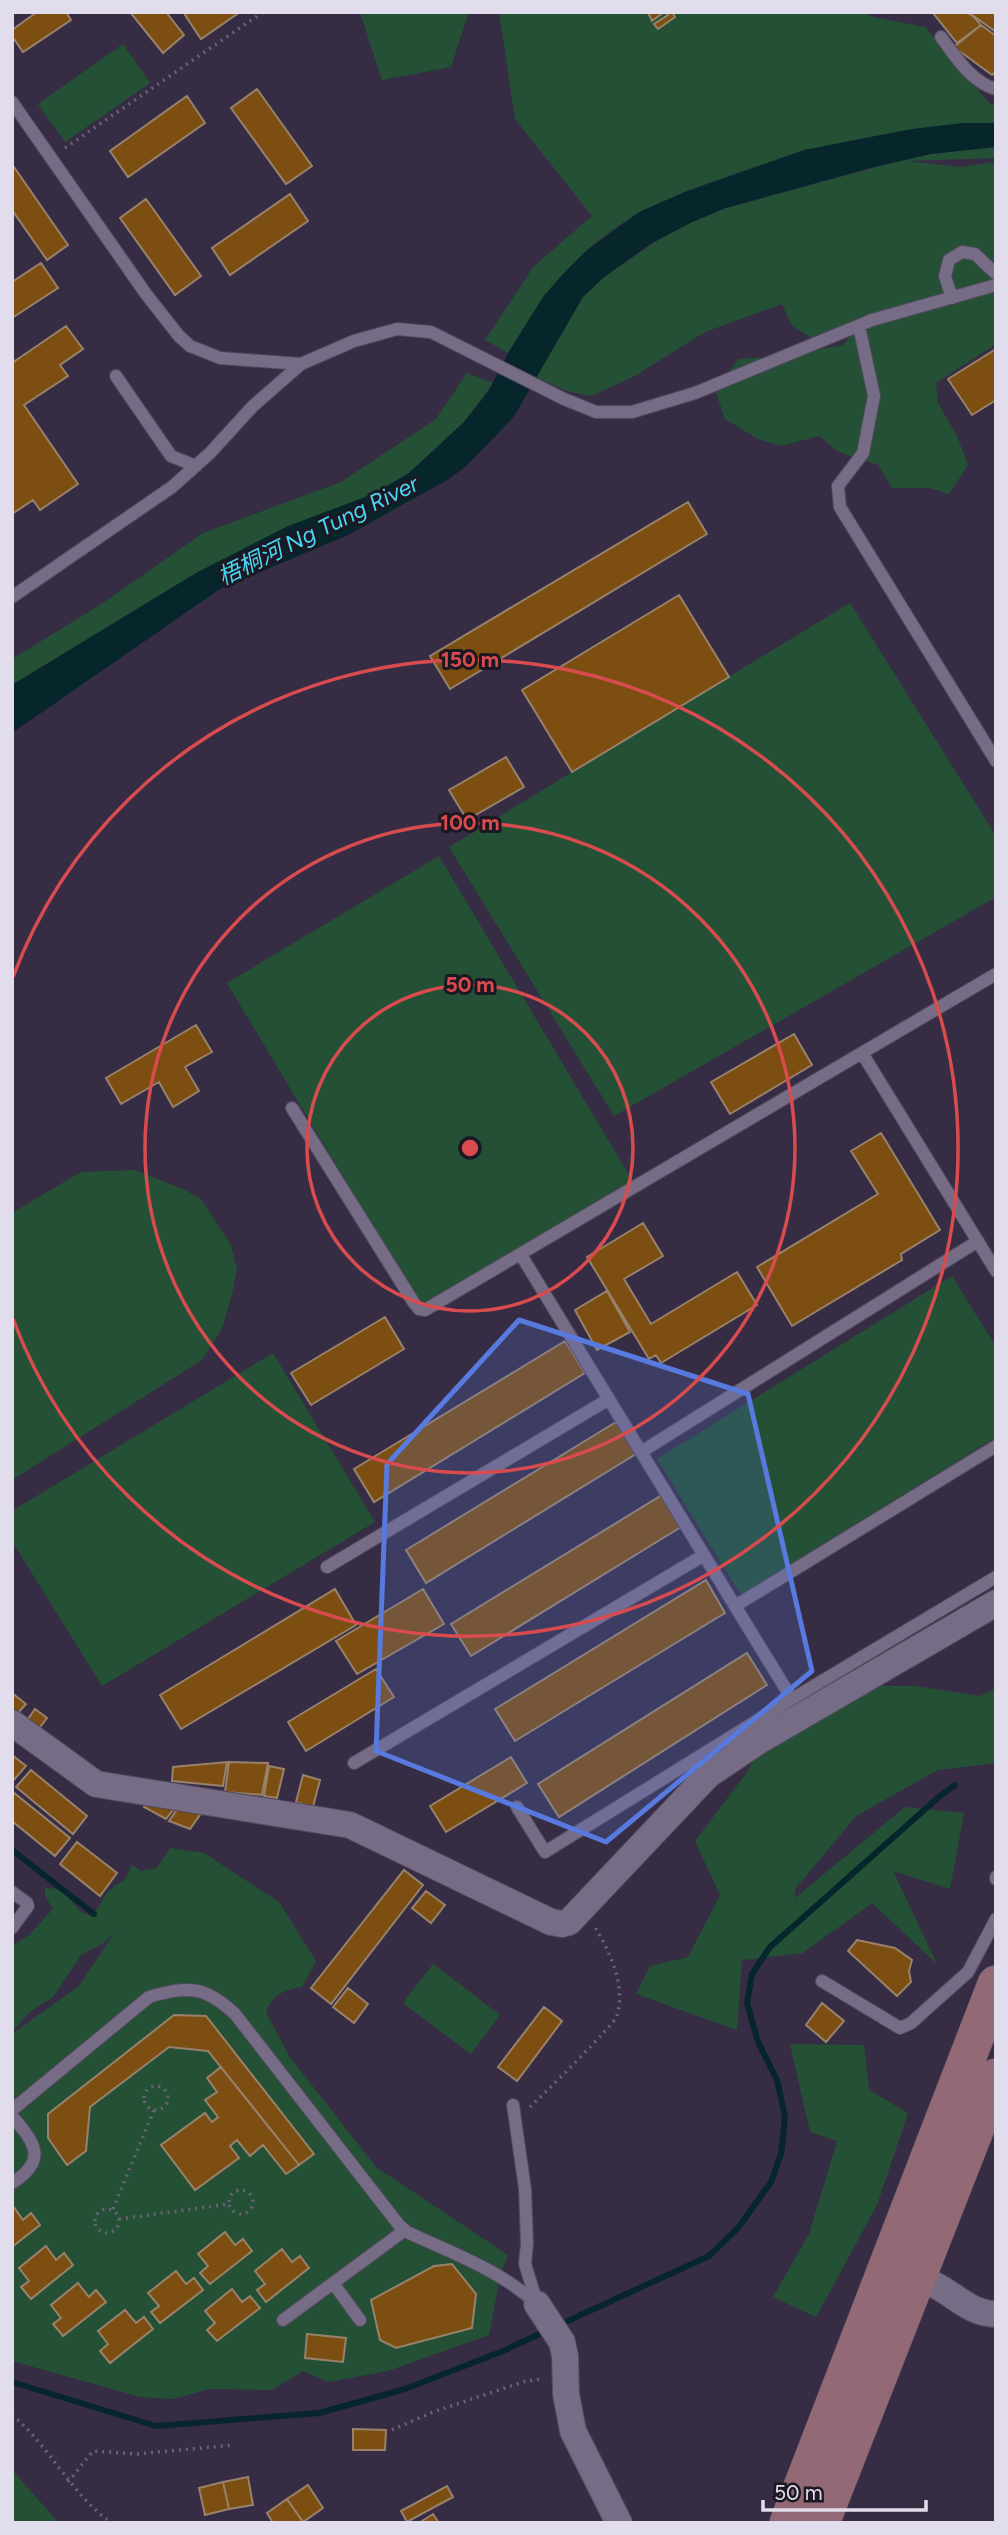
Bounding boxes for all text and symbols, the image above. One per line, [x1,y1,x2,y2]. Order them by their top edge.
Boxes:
water label: 梧桐河 Ng Tung River [213,469,424,591]
text: 150 m [441,647,499,672]
text: 100 m [440,810,500,835]
text: 50 m [445,972,495,997]
centre of rings [458,1136,482,1160]
scale bar [763,2468,926,2512]
text: 50 m [774,2480,823,2505]

